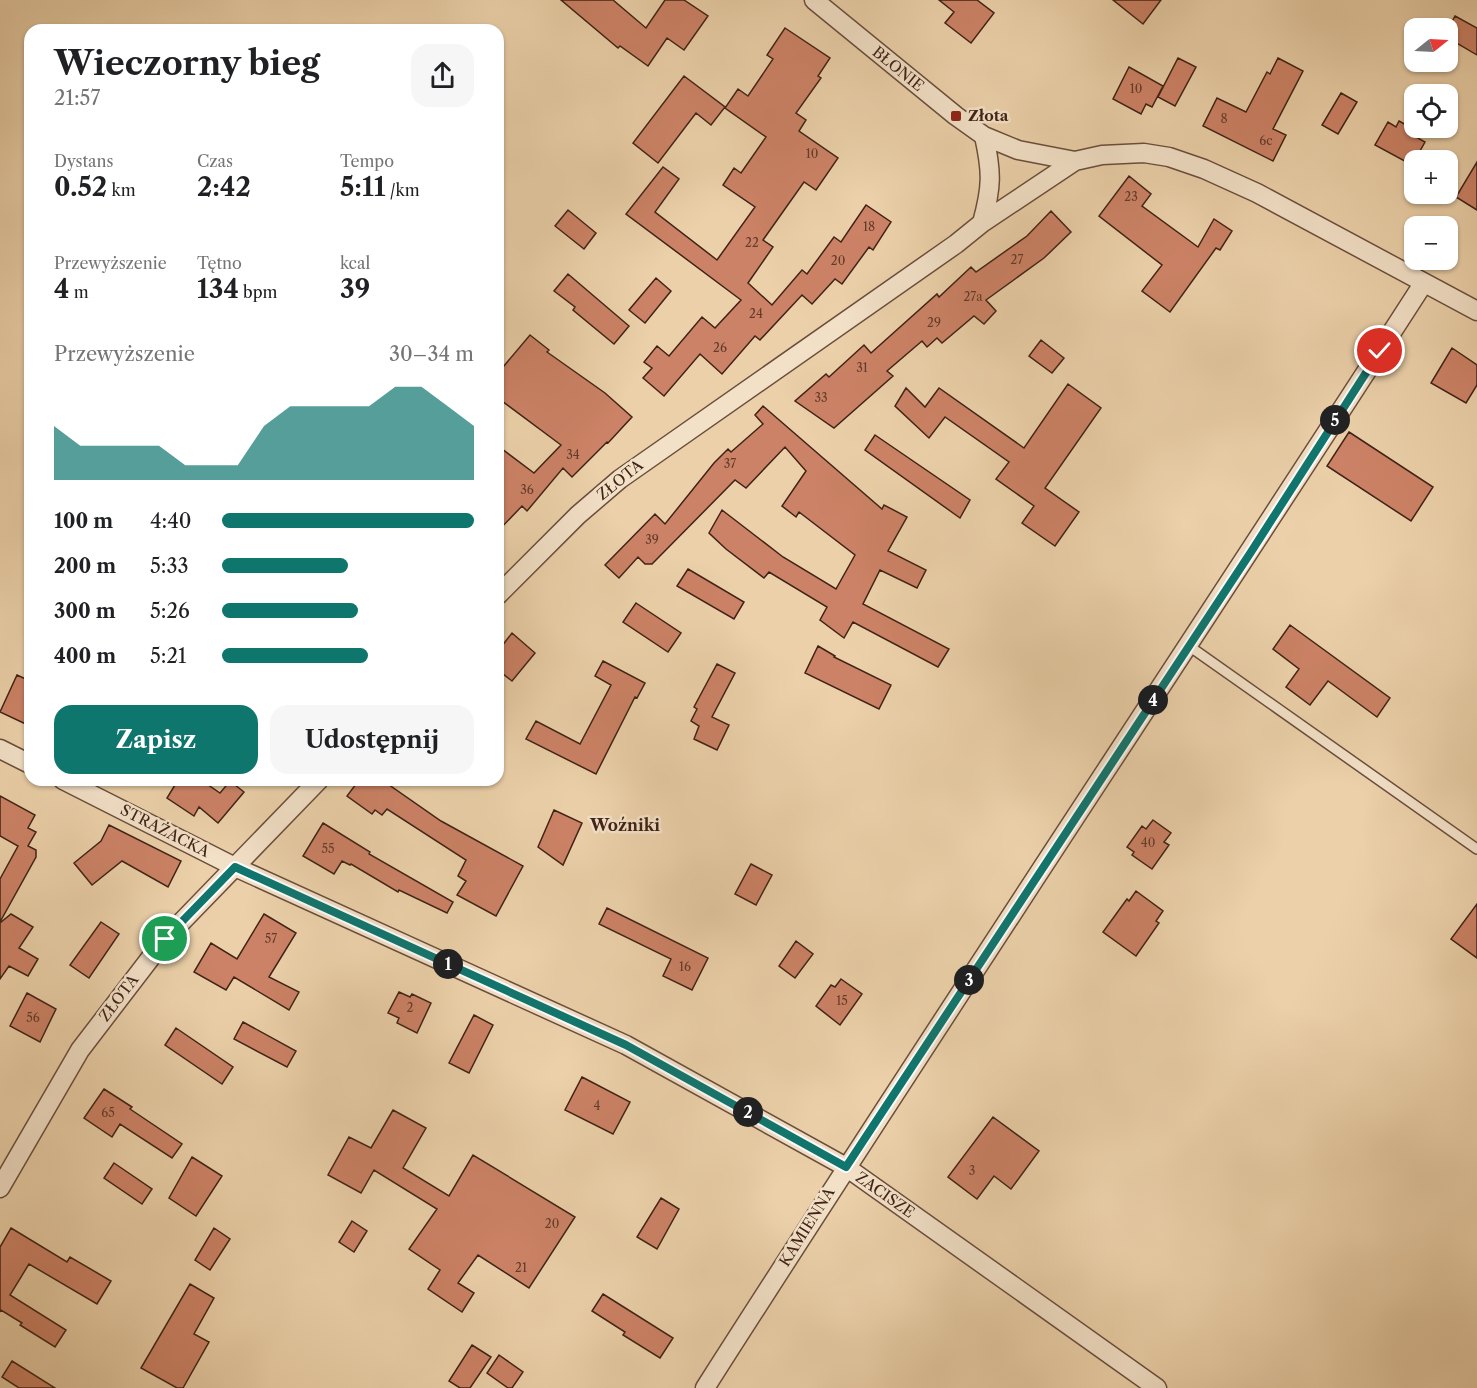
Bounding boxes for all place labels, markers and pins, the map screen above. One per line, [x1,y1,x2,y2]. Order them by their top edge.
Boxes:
place label: Złota [968,106,1009,125]
marker: Złota [949,109,963,123]
pin [1354,325,1405,376]
pin: 5 [1320,405,1350,435]
pin: 4 [1138,685,1168,715]
pin [139,913,190,964]
pin: 1 [433,949,463,979]
pin: 3 [954,965,984,995]
pin: 2 [733,1097,763,1127]

